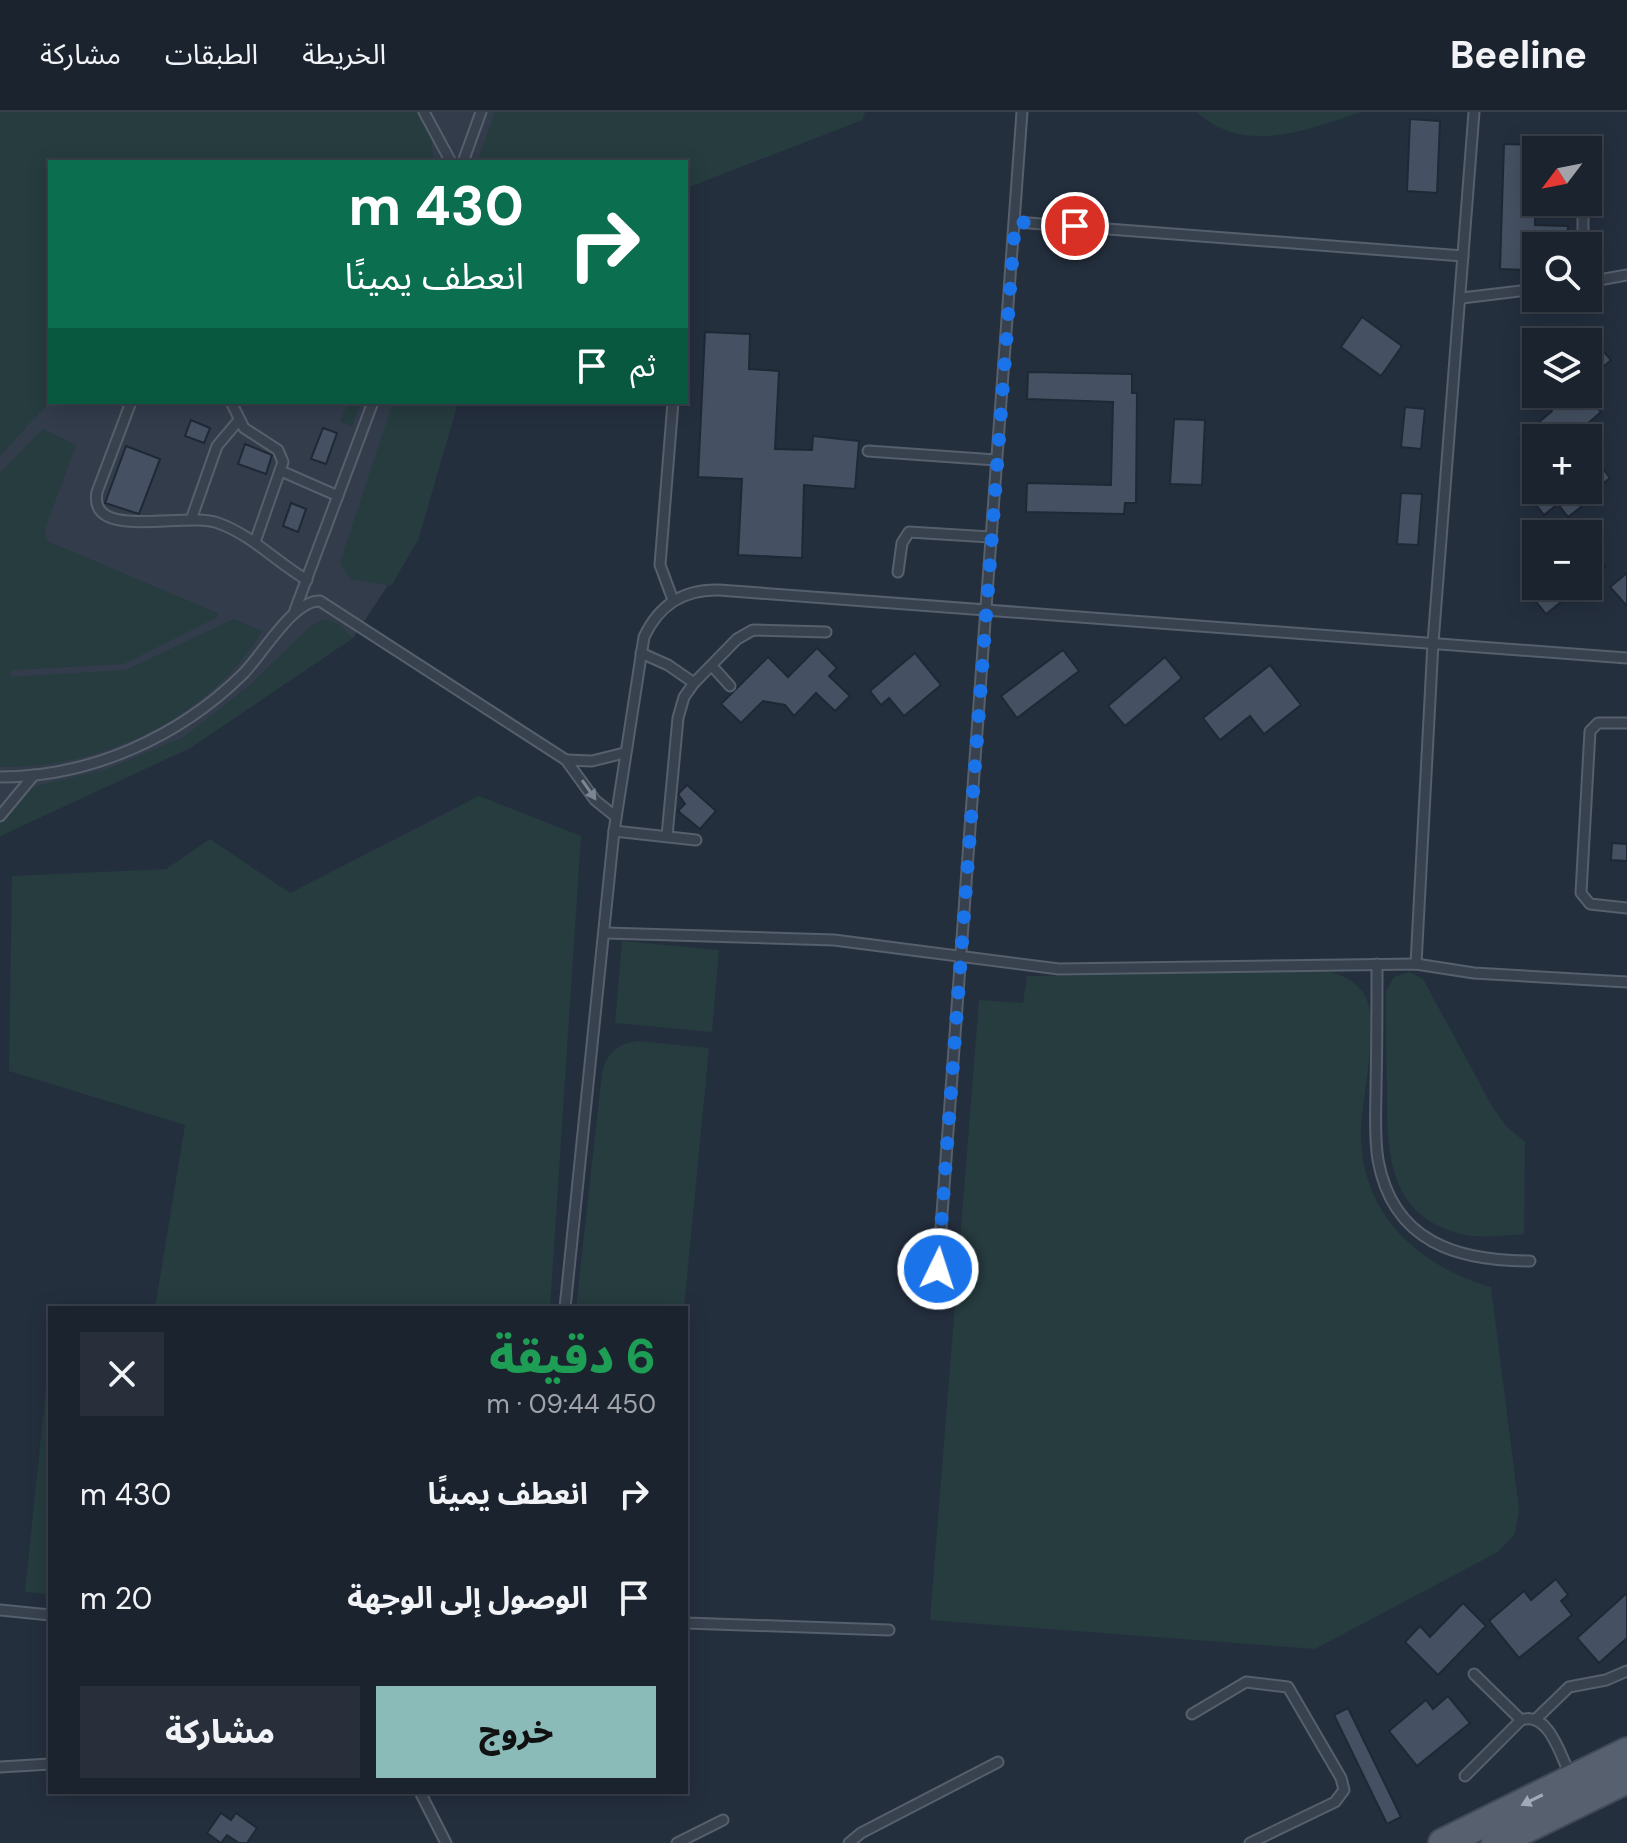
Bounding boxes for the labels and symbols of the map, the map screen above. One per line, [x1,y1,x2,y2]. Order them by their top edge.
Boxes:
north arrow [1522,136,1602,216]
pin [1041,192,1109,260]
one-way arrow [581,780,596,801]
position arrow [896,1227,980,1311]
one-way arrow [1521,1793,1544,1806]

